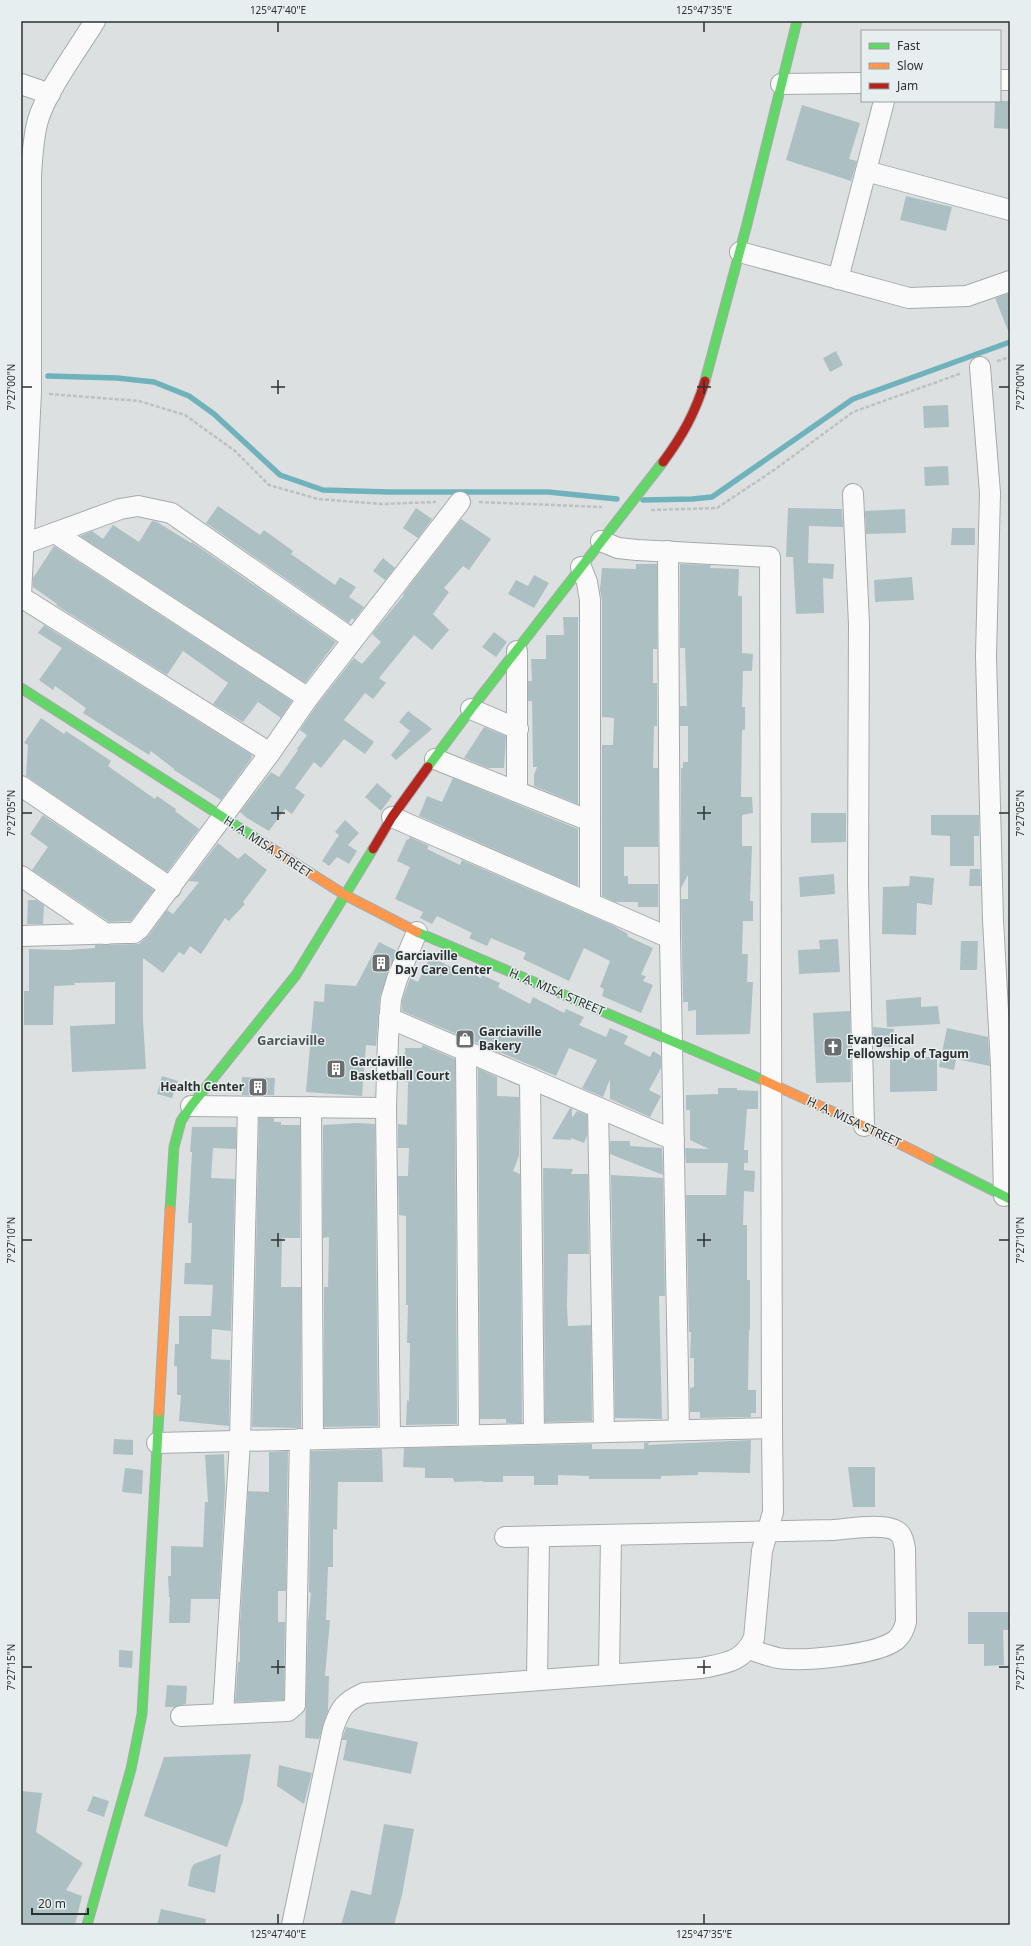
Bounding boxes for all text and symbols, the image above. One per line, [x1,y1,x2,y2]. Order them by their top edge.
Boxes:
text: 125°47'40"E [250,3,306,17]
text: 125°47'35"E [676,3,732,17]
legend [861,30,1001,102]
text: Fast [897,37,921,54]
text: Slow [897,57,924,74]
text: Jam [896,77,918,94]
text: 7°27'00"N [4,364,18,410]
text: 7°27'00"N [1013,364,1027,410]
text: 7°27'05"N [4,790,18,836]
text: 7°27'05"N [1013,790,1027,836]
street label: H. A. MISA STREET [221,812,316,882]
place label: Garciaville Day Care Center [395,947,492,978]
building icon: Garciaville Day Care Center [370,952,392,974]
street label: H. A. MISA STREET [507,964,608,1019]
place label: Garciaville Bakery [479,1023,542,1054]
shop icon: Garciaville Bakery [454,1028,476,1050]
district label: Garciaville [257,1031,325,1049]
place label: Evangelical Fellowship of Tagum [847,1031,969,1062]
church icon: Evangelical Fellowship of Tagum [822,1036,844,1058]
place label: Garciaville Basketball Court [350,1053,450,1084]
building icon: Garciaville Basketball Court [325,1058,347,1080]
building icon: Health Center [247,1076,269,1098]
place label: Health Center [160,1078,245,1095]
street label: H. A. MISA STREET [804,1092,904,1151]
text: 7°27'10"N [4,1217,18,1263]
text: 7°27'10"N [1013,1217,1027,1263]
text: 7°27'15"N [4,1644,18,1690]
text: 7°27'15"N [1013,1644,1027,1690]
scale bar [32,1890,88,1916]
text: 20 m [38,1895,66,1912]
text: 125°47'40"E [250,1927,306,1941]
text: 125°47'35"E [676,1927,732,1941]

